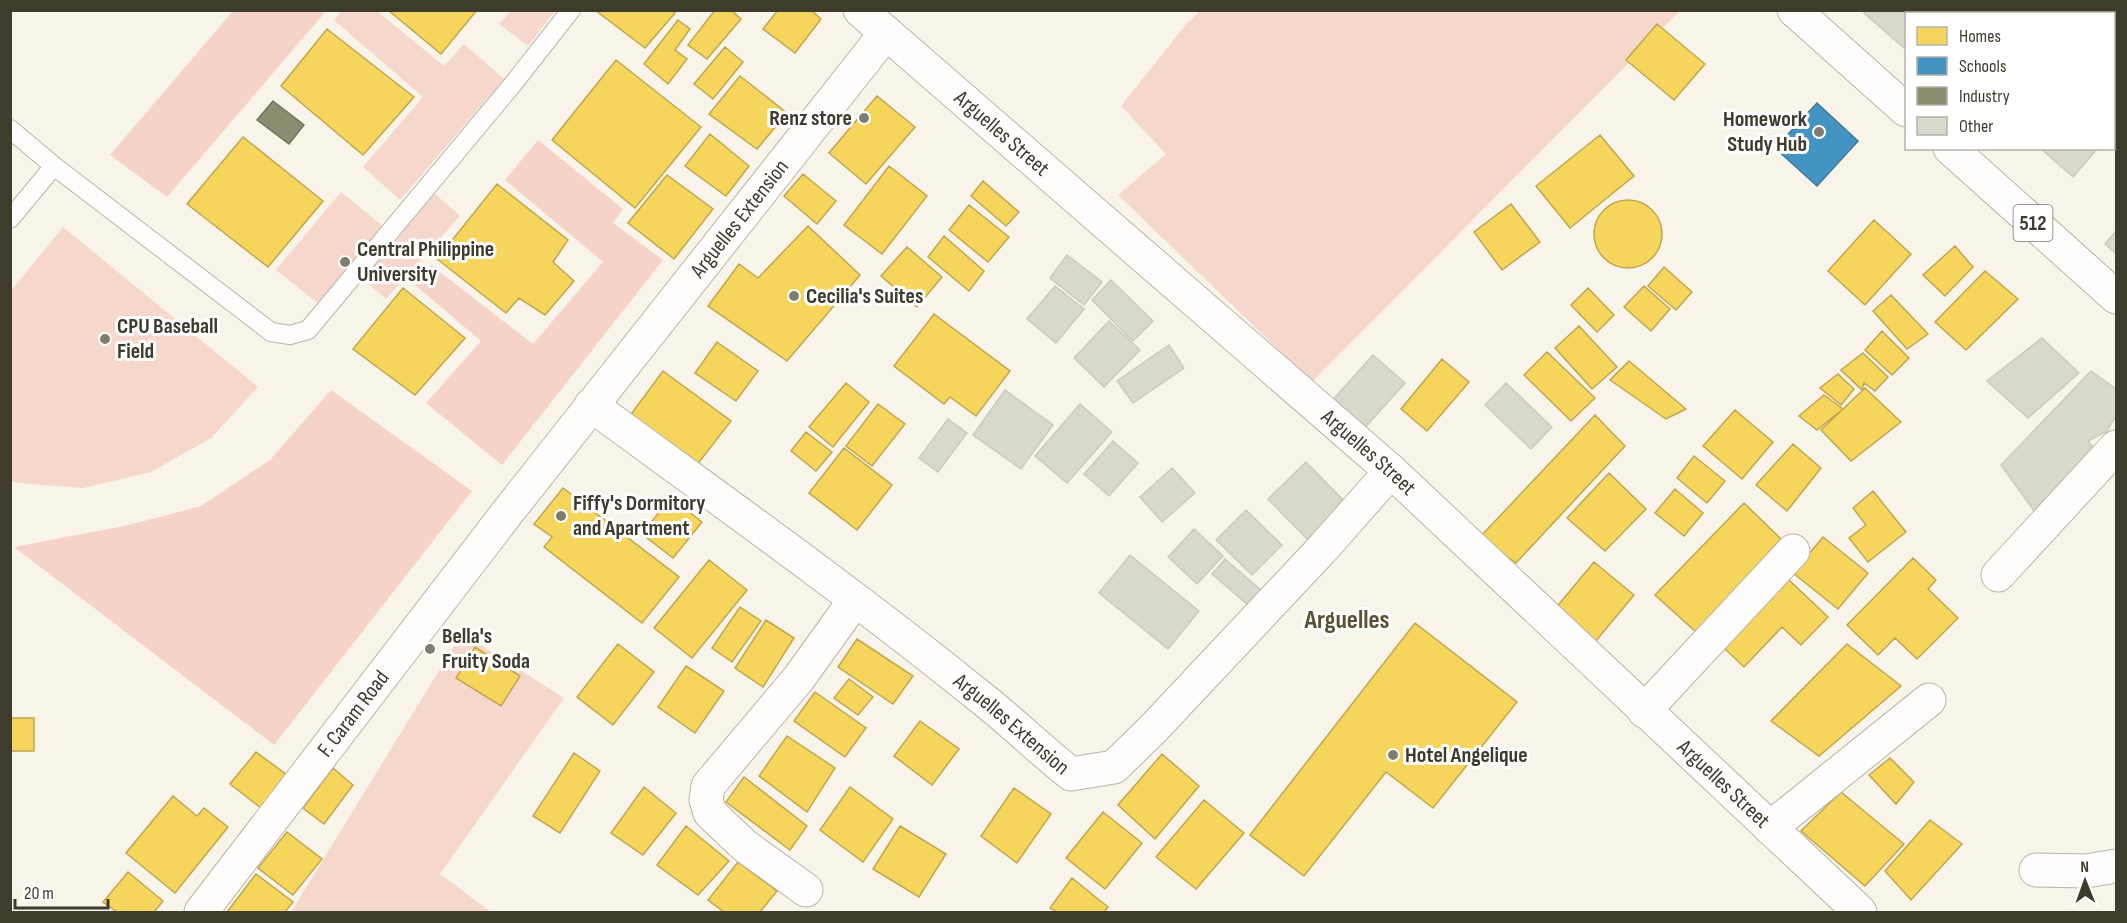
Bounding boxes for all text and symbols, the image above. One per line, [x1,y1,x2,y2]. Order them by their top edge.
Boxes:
legend [1905,12,2115,150]
text: Homes [1959,26,2001,47]
text: Schools [1959,56,2006,77]
street label: Arguelles Street [948,84,1055,182]
text: Industry [1959,86,2010,107]
place label: Renz store [769,105,852,132]
place label: Homework Study Hub [1723,106,1808,158]
marker: Renz store [857,111,871,125]
text: Other [1959,116,1993,137]
marker: Homework Study Hub [1812,125,1826,139]
street label: Arguelles Extension [684,154,795,284]
road number: 512 [2014,205,2052,241]
place label: Central Philippine University [357,236,494,288]
marker: Central Philippine University [338,255,352,269]
place label: Cecilia's Suites [806,283,923,310]
marker: Cecilia's Suites [787,289,801,303]
place label: CPU Baseball Field [117,313,218,365]
marker: CPU Baseball Field [98,332,112,346]
street label: Arguelles Street [1315,403,1422,501]
place label: Fiffy's Dormitory and Apartment [573,490,706,542]
marker: Fiffy's Dormitory and Apartment [554,509,568,523]
district label: Arguelles [1303,605,1390,636]
place label: Bella's Fruity Soda [442,623,530,675]
marker: Bella's Fruity Soda [423,642,437,656]
street label: F. Caram Road [311,665,395,762]
street label: Arguelles Extension [947,667,1075,781]
street label: Arguelles Street [1671,733,1776,834]
place label: Hotel Angelique [1405,742,1528,769]
marker: Hotel Angelique [1386,748,1400,762]
north arrow [2055,851,2115,911]
text: N [2080,858,2089,877]
scale bar [15,872,108,910]
text: 20 m [24,883,54,904]

